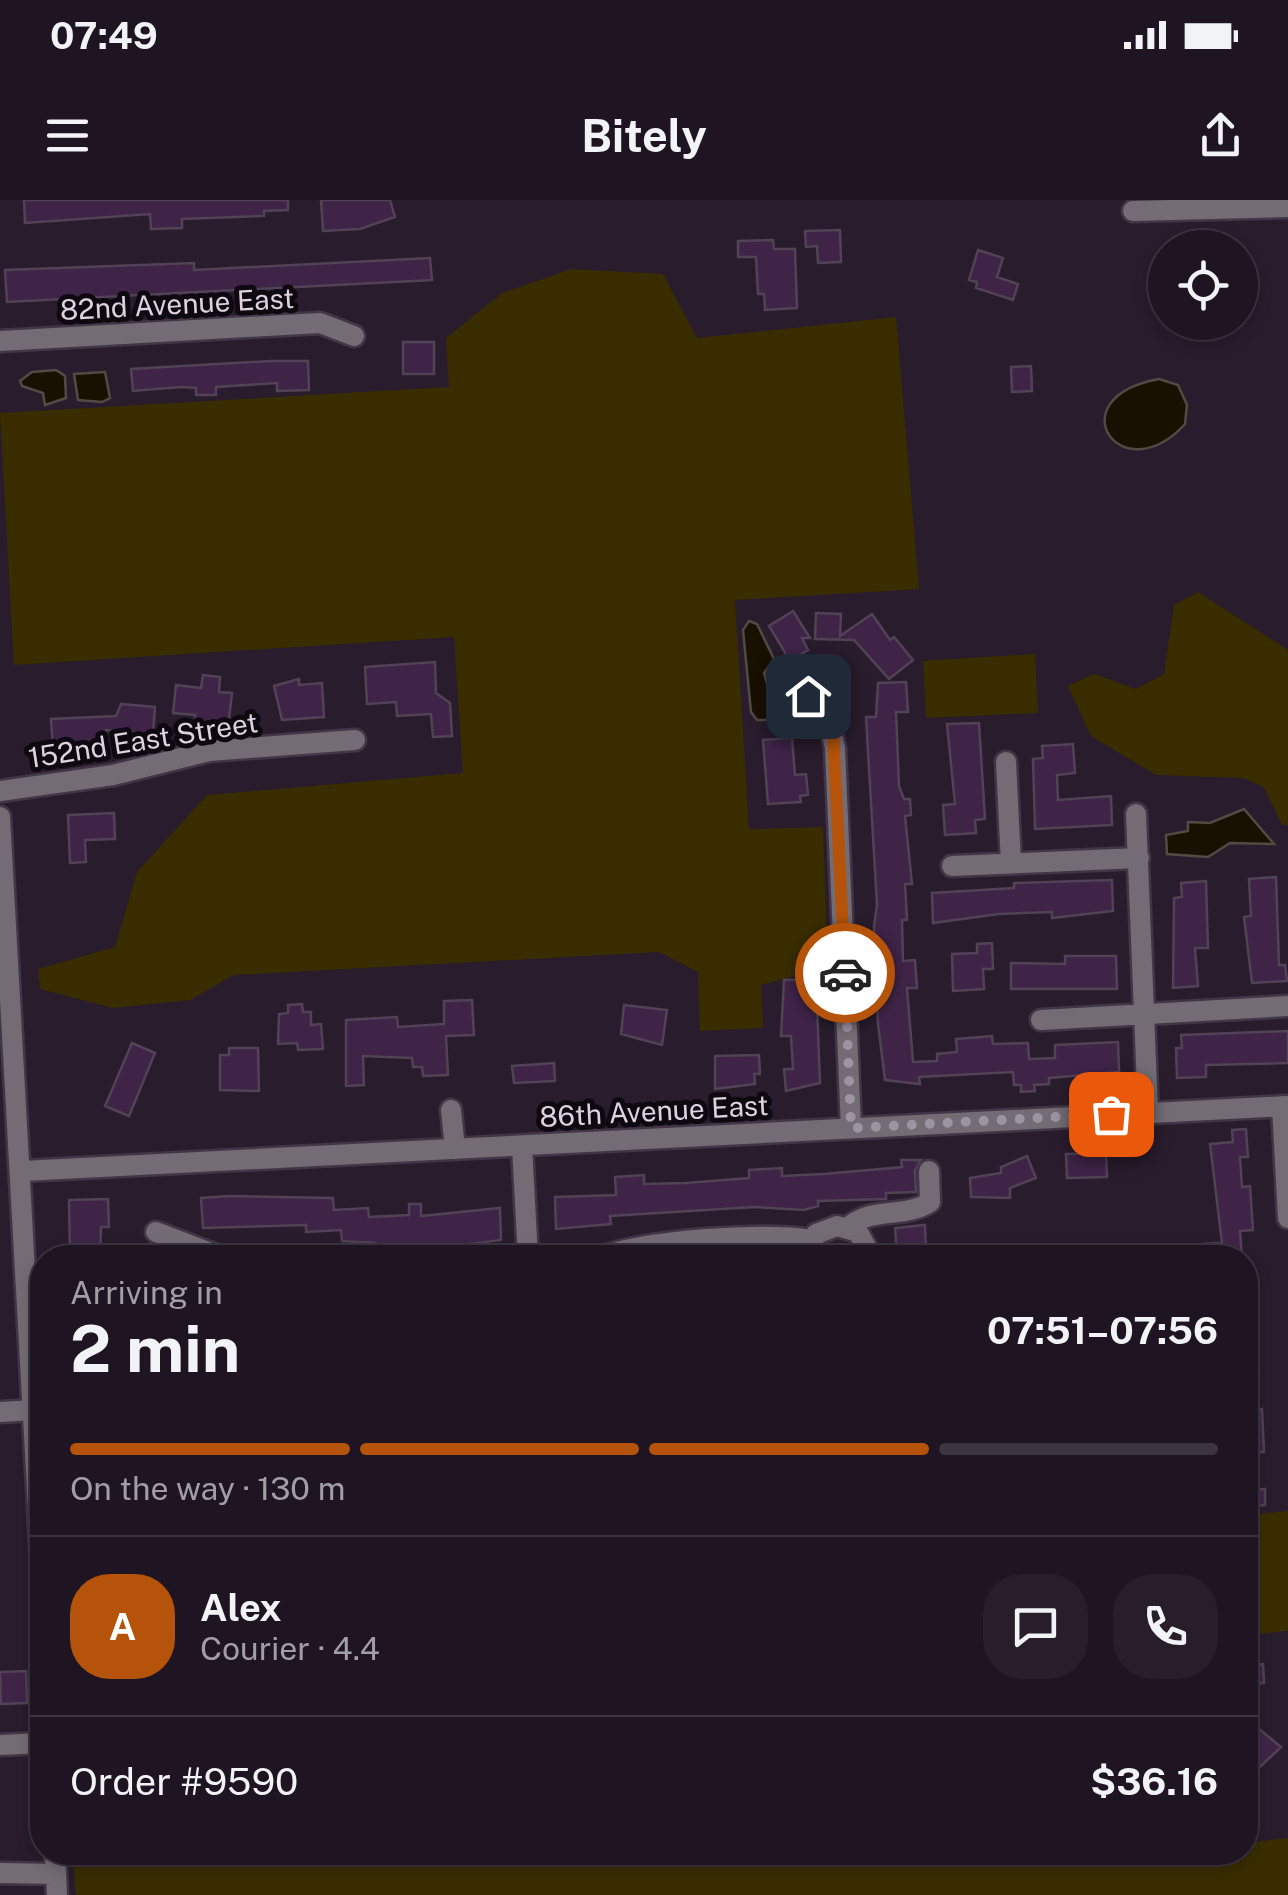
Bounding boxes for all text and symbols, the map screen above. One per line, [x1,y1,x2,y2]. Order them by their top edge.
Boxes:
text: 07:49 [50,13,158,58]
icon: menu [40,108,95,163]
icon: share [1193,108,1248,163]
text: Bitely [581,109,707,162]
map controls [1148,230,1258,340]
button: locate [1148,230,1258,340]
street label: 82nd Avenue East [59,281,295,326]
pin [766,654,851,739]
icon: home [781,669,836,724]
street label: 152nd East Street [26,705,260,774]
courier [795,923,895,1023]
icon: car [818,946,873,1001]
pin [1069,1072,1154,1157]
icon: bag [1084,1087,1139,1142]
street label: 86th Avenue East [539,1088,769,1133]
text: Arriving in [70,1274,223,1311]
text: 07:51–07:56 [987,1308,1218,1353]
text: 2 min [70,1310,240,1387]
text: On the way · 130 m [70,1470,345,1507]
button: chat [983,1574,1088,1679]
button: phone [1113,1574,1218,1679]
text: Alex [200,1585,282,1630]
text: A [109,1604,136,1649]
text: Courier · 4.4 [200,1630,380,1667]
text: Order #9590 [70,1759,298,1804]
text: $36.16 [1090,1759,1218,1804]

